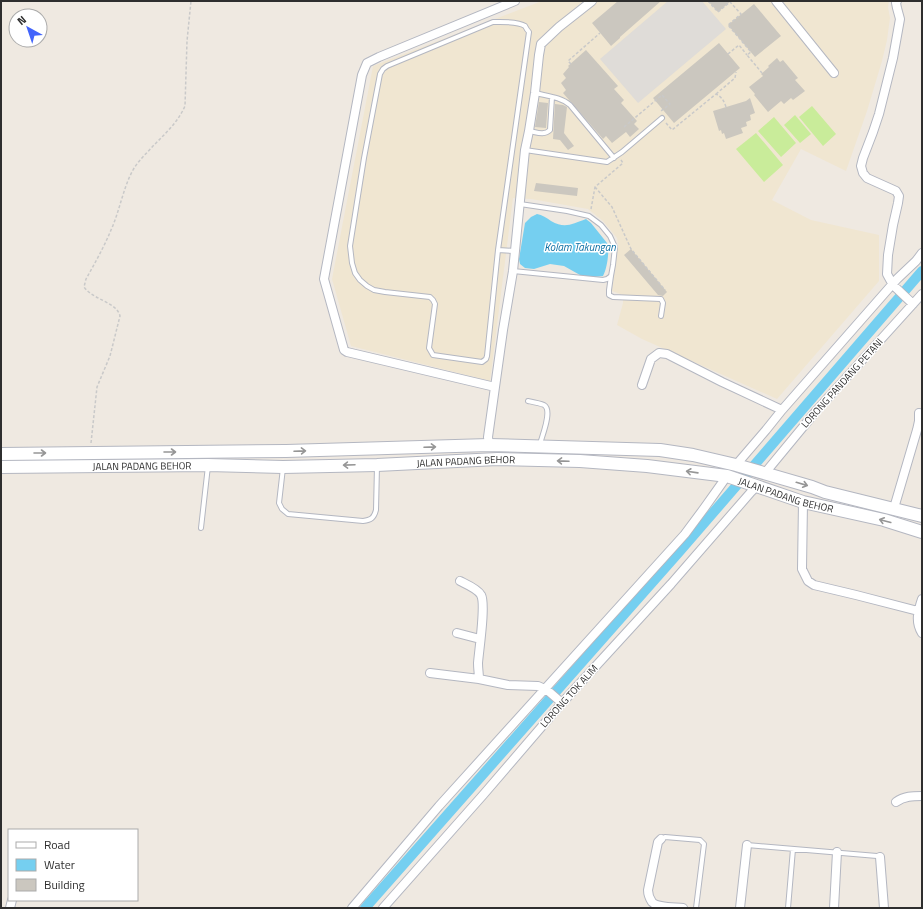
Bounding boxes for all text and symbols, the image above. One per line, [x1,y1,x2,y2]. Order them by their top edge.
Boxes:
north arrow [8,8,48,48]
text: N [14,12,30,29]
water label: Kolam Takungan [544,239,616,255]
street label: LORONG PANDANG PETANI [798,335,886,431]
one-way arrow [423,443,436,451]
one-way arrow [293,447,306,455]
one-way arrow [163,448,176,456]
one-way arrow [33,449,46,457]
street label: JALAN PADANG BEHOR [416,451,515,471]
one-way arrow [557,457,570,465]
street label: JALAN PADANG BEHOR [93,458,191,474]
one-way arrow [343,461,356,469]
one-way arrow [686,468,699,476]
street label: JALAN PADANG BEHOR [736,473,835,516]
one-way arrow [795,481,808,488]
one-way arrow [878,516,891,524]
street label: LORONG TOK ALIM [537,661,601,731]
legend [8,829,138,901]
text: Road [44,835,70,854]
text: Water [44,855,75,874]
text: Building [44,875,85,894]

